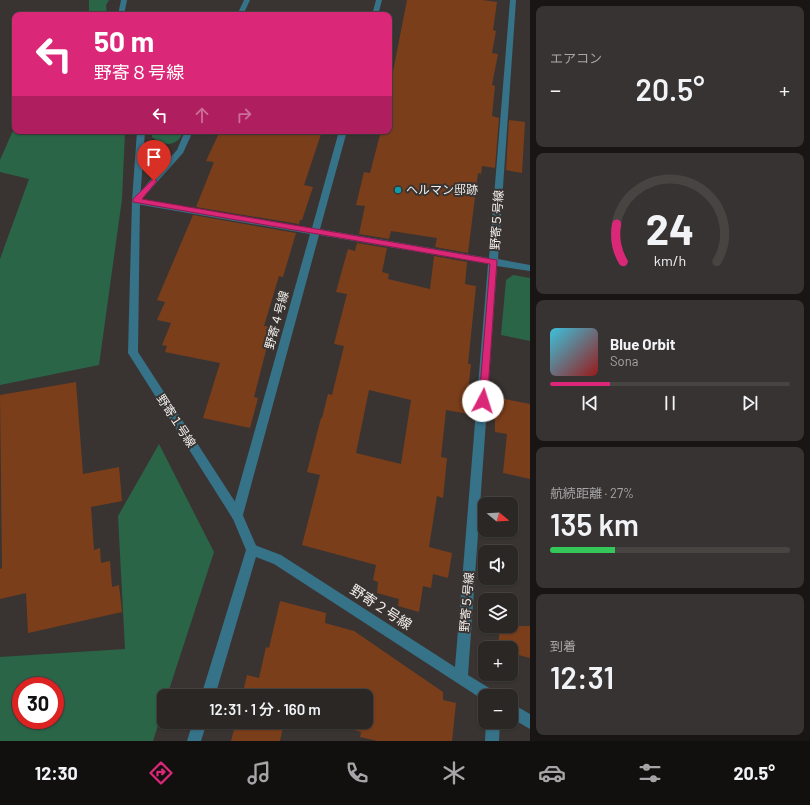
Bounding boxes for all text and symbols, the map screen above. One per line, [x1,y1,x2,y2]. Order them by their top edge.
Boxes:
text: 50 m [94,24,154,58]
icon: left [28,28,80,80]
text: エアコン [550,50,602,66]
text: 野寄８号線 [94,61,184,83]
text: 20.5° [636,71,705,107]
text: − [550,76,561,102]
text: + [779,76,790,102]
icon: left [149,104,171,126]
icon: ahead [191,104,213,126]
icon: right [233,104,255,126]
pin [137,140,171,181]
icon: arrive [143,146,165,168]
place label: ヘルマン邸跡 [406,182,478,196]
marker: ヘルマン邸跡 [393,185,403,195]
street label: 野寄５号線 [487,190,505,250]
text: 24 [646,202,694,252]
text: km/h [654,251,686,268]
street label: 野寄４号線 [262,289,291,351]
text: Blue Orbit [610,335,675,353]
text: Sona [610,353,638,369]
position arrow [462,380,504,422]
street label: 野寄１号線 [155,391,199,449]
icon: previous [579,392,601,414]
icon: pause [659,392,681,414]
icon: next [739,392,761,414]
text: 航続距離 · 27% [550,485,634,501]
north arrow [478,497,518,537]
map controls [478,497,518,729]
text: 135 km [550,506,639,542]
button: sound [478,545,518,585]
street label: 野寄５号線 [456,571,476,632]
street label: 野寄２号線 [347,580,415,633]
button: layers [478,593,518,633]
text: 到着 [550,638,576,654]
button: + [478,641,518,681]
text: 12:31 [550,659,614,695]
speed limit sign: 30 [12,677,64,729]
button: − [478,689,518,729]
text: 12:31 · 1 分 · 160 m [209,700,321,718]
icon: directions [147,759,175,787]
icon: music [245,759,273,787]
icon: phone [343,759,371,787]
icon: climate [440,759,468,787]
icon: car [538,759,566,787]
icon: filters [636,759,664,787]
text: 12:30 [35,762,78,784]
text: 20.5° [733,762,775,784]

